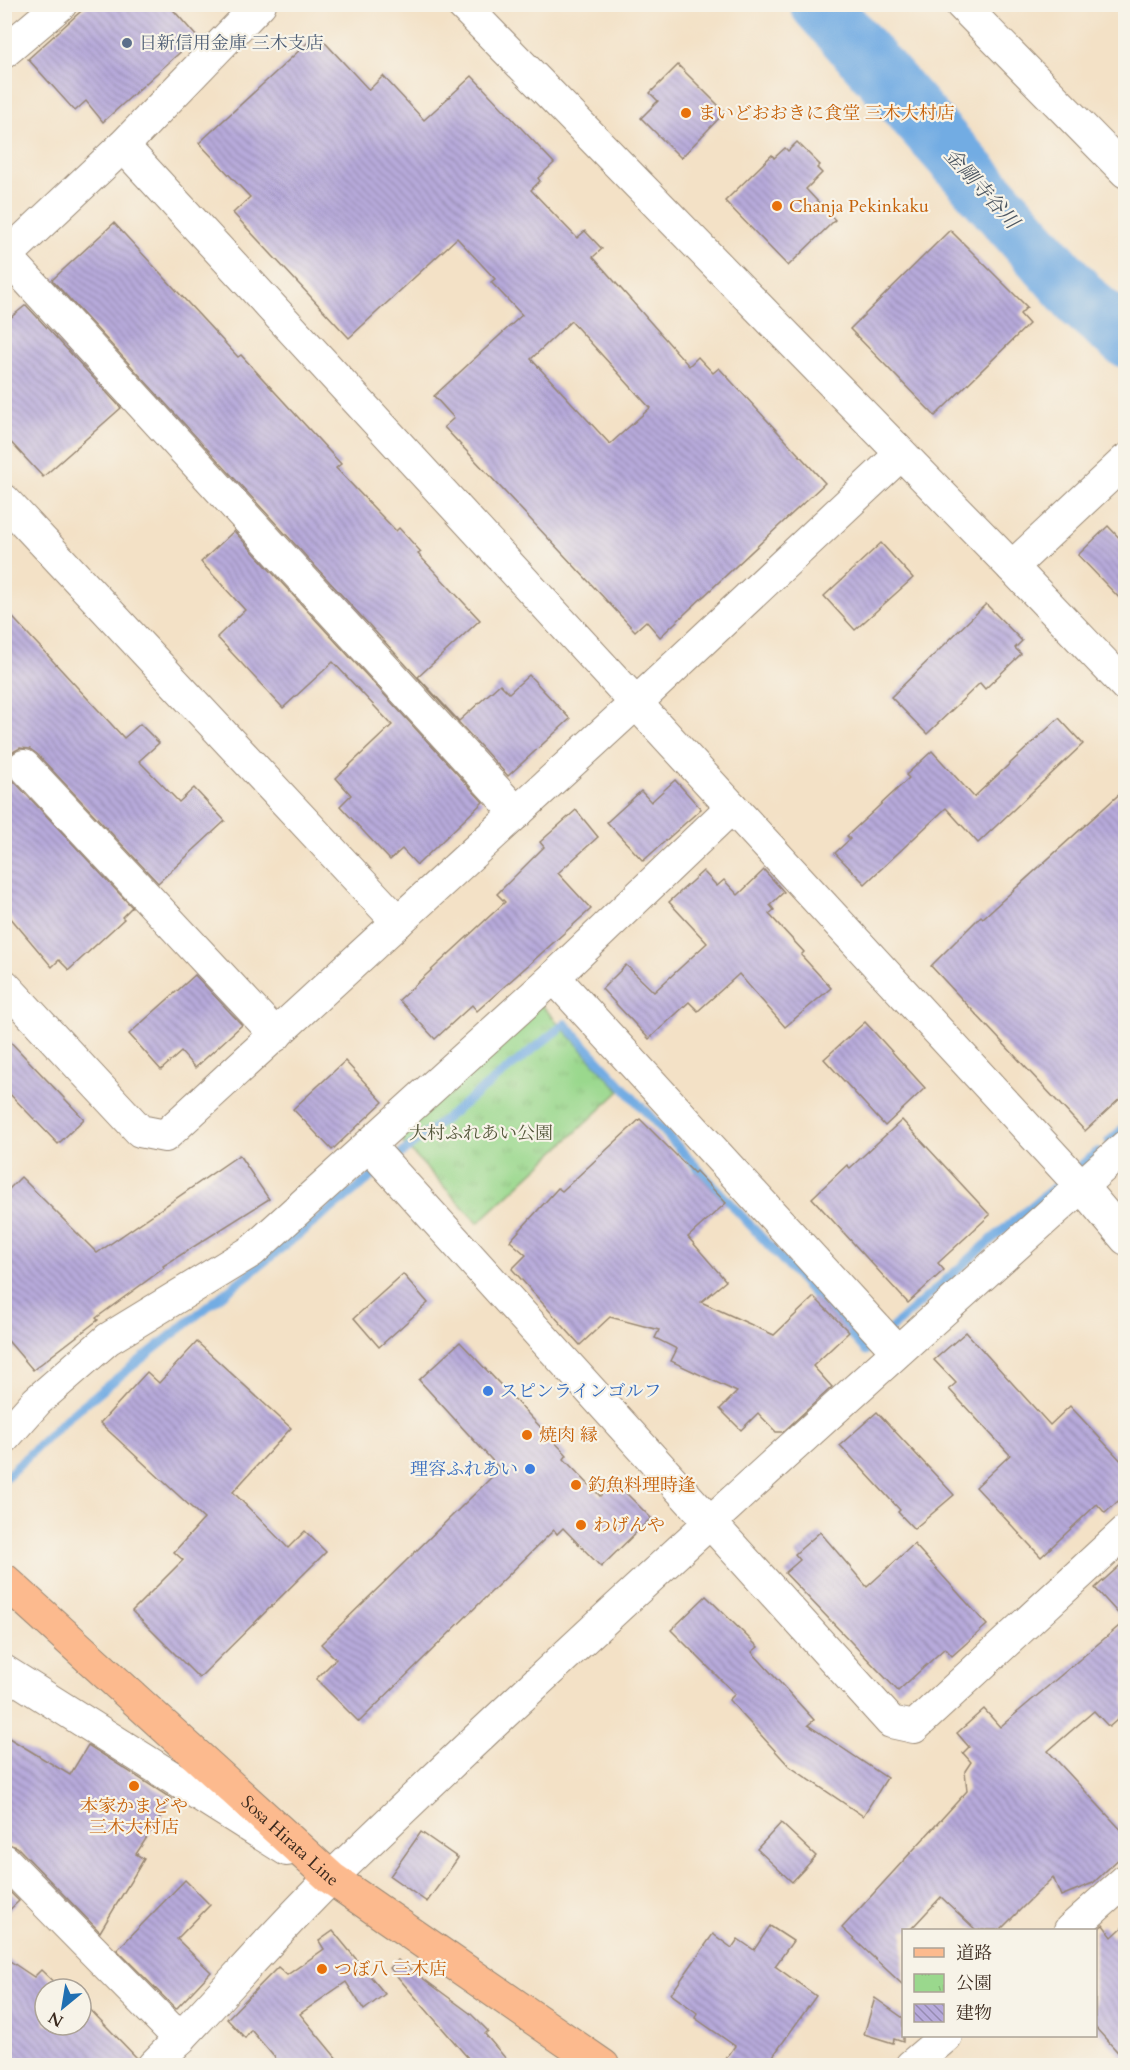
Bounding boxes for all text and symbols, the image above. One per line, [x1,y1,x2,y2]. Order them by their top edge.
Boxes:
place label: 日新信用金庫 三木支店 [139,31,324,56]
marker: 日新信用金庫 三木支店 [120,36,134,50]
place label: まいどおおきに食堂 三木大村店 [698,101,955,126]
marker: まいどおおきに食堂 三木大村店 [679,106,693,120]
water label: 金剛寺谷川 [938,142,1026,236]
place label: Chanja Pekinkaku [789,194,929,219]
marker: Chanja Pekinkaku [770,199,784,213]
park label: 大村ふれあい公園 [409,1121,553,1146]
place label: スピンラインゴルフ [500,1379,661,1404]
marker: スピンラインゴルフ [481,1384,495,1398]
place label: 焼肉 縁 [539,1423,598,1448]
marker: 焼肉 縁 [520,1428,534,1442]
place label: 理容ふれあい [410,1457,518,1482]
marker: 理容ふれあい [523,1462,537,1476]
place label: 釣魚料理時逢 [588,1473,696,1498]
marker: 釣魚料理時逢 [569,1478,583,1492]
place label: わげんや [593,1513,665,1538]
marker: わげんや [574,1518,588,1532]
marker: 本家かまどや 三木大村店 [127,1779,141,1793]
street label: Sosa Hirata Line [235,1790,343,1893]
place label: 本家かまどや 三木大村店 [80,1794,188,1840]
legend [902,1929,1097,2037]
text: 道路 [956,1941,992,1966]
place label: つぼ八 三木店 [334,1957,447,1982]
marker: つぼ八 三木店 [315,1962,329,1976]
text: 公園 [956,1971,992,1996]
north arrow [33,1977,93,2037]
text: 建物 [956,2001,992,2026]
text: N [44,2006,68,2032]

